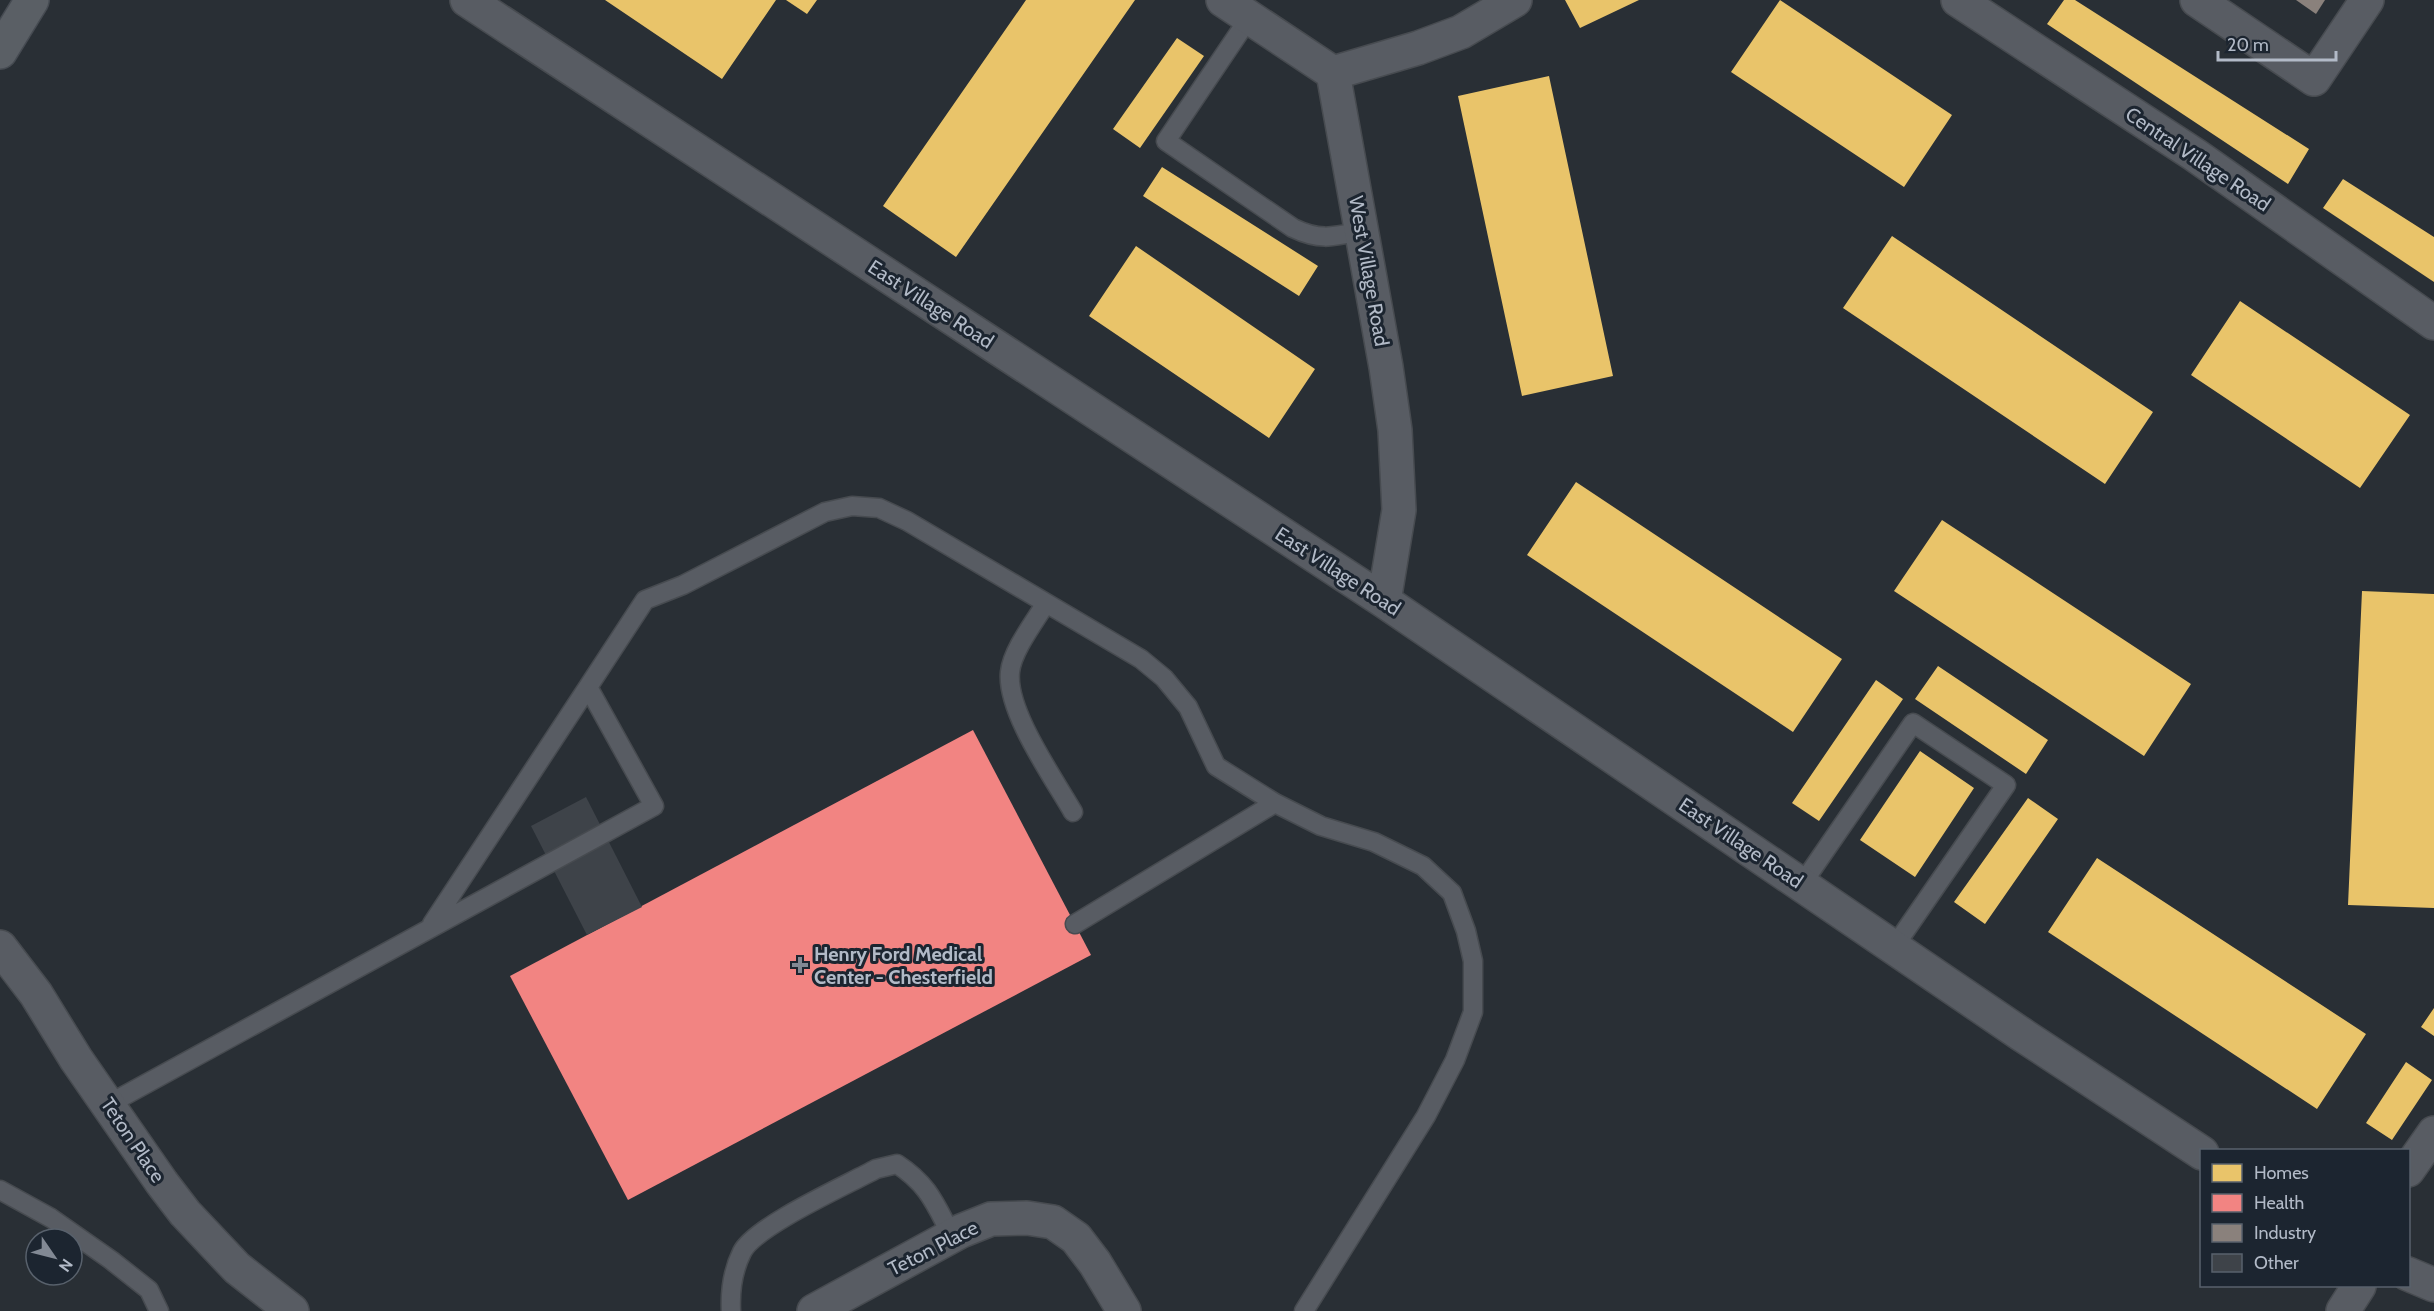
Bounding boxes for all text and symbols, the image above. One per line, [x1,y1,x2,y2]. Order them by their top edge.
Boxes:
scale bar [2218,24,2336,62]
text: 20 m [2227,34,2269,56]
street label: Central Village Road [2121,102,2275,216]
street label: West Village Road [1344,194,1394,348]
street label: East Village Road [864,255,998,353]
street label: East Village Road [1271,522,1405,620]
street label: East Village Road [1674,793,1808,893]
place label: Henry Ford Medical Center - Chesterfield [814,942,993,989]
marker: Henry Ford Medical Center - Chesterfield [791,956,809,974]
street label: Teton Place [96,1093,170,1187]
legend [2200,1149,2410,1287]
text: Homes [2254,1162,2309,1184]
text: Health [2254,1192,2304,1214]
street label: Teton Place [884,1215,982,1281]
text: Industry [2254,1222,2316,1244]
north arrow [24,1227,84,1287]
text: Other [2254,1252,2299,1274]
text: N [55,1255,77,1275]

